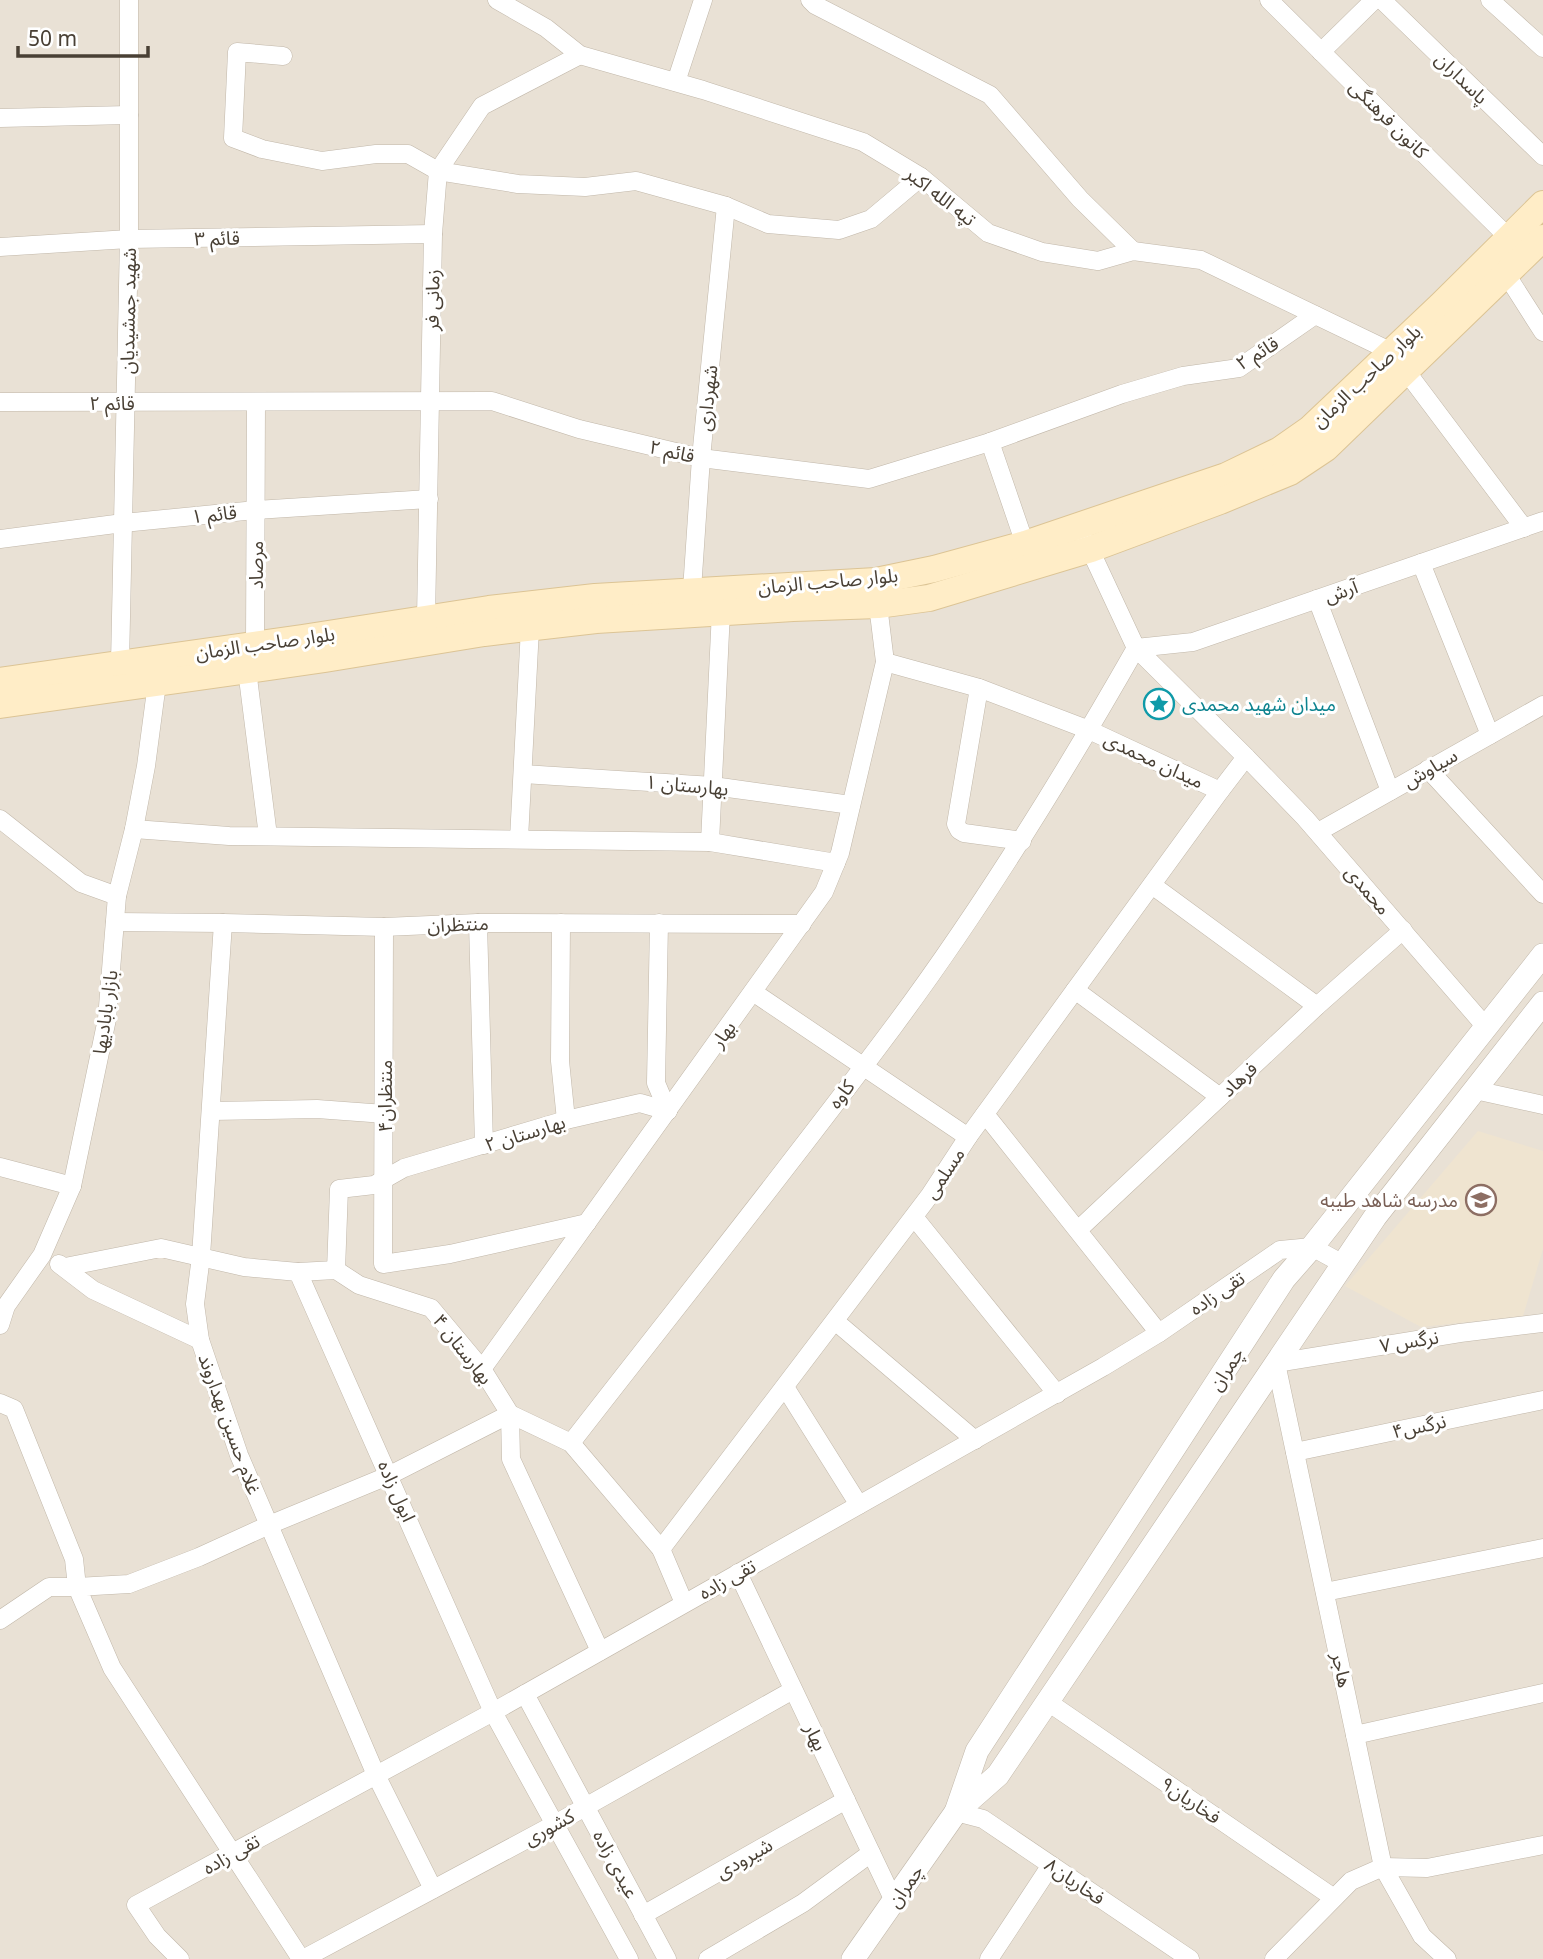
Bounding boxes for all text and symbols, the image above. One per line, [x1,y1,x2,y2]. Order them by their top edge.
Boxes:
scale bar [18,14,147,58]
text: 50 m [28,24,77,52]
street label: پاسداران [1430,46,1494,110]
street label: کانون فرهنگی [1344,74,1435,165]
street label: تپه الله اکبر [900,160,982,232]
street label: قائم ۳ [194,225,240,253]
street label: شهید جمشیدیان [114,248,142,374]
street label: زمانی فر [418,269,446,332]
street label: بلوار صاحب الزمان [1306,319,1426,433]
street label: قائم ۲ [1231,330,1284,378]
street label: شهرداری [691,364,723,432]
street label: قائم ۲ [89,390,135,418]
street label: قائم ۲ [646,433,697,471]
street label: قائم ۱ [190,499,238,531]
street label: مرصاد [243,541,269,589]
street label: بلوار صاحب الزمان [757,562,899,600]
street label: آرش [1321,573,1363,609]
street label: بلوار صاحب الزمان [194,620,336,666]
place icon: میدان شهید محمدی [1142,687,1176,721]
place label: میدان شهید محمدی [1182,691,1336,717]
street label: میدان محمدی [1100,726,1208,794]
street label: سیاوش [1398,742,1462,794]
street label: بهارستان ۱ [645,768,729,802]
street label: محمدی [1339,860,1397,920]
street label: منتظران [427,910,489,938]
street label: بازار بابادیها [86,968,124,1056]
street label: بهار [704,1015,742,1053]
street label: فرهاد [1215,1056,1263,1102]
street label: منتظران۴ [372,1060,398,1132]
street label: کاوه [822,1073,861,1114]
street label: بهارستان ۲ [481,1108,569,1158]
street label: مسلمی [917,1142,971,1204]
school or university icon: مدرسه شاهد طیبه [1464,1183,1498,1217]
place label: مدرسه شاهد طیبه [1320,1187,1458,1213]
street label: تقی زاده [1184,1265,1250,1321]
street label: بهارستان ۴ [427,1308,499,1390]
street label: نرگس ۷ [1378,1323,1440,1359]
street label: چمران [1202,1342,1250,1396]
street label: غلام حسین بهداروند [191,1350,268,1499]
street label: نرگس۴ [1390,1408,1448,1444]
street label: ابول زاده [372,1456,422,1526]
street label: تقی زاده [694,1553,760,1605]
street label: هاجر [1325,1649,1358,1690]
street label: بهار [798,1718,834,1755]
street label: فخاریان۹ [1156,1770,1226,1830]
street label: کشوری [519,1802,580,1852]
street label: عیدی زاده [587,1825,645,1903]
street label: تقی زاده [198,1828,264,1880]
street label: شیرودی [711,1831,777,1885]
street label: فخاریان۸ [1040,1851,1110,1911]
street label: چمران [881,1859,929,1913]

